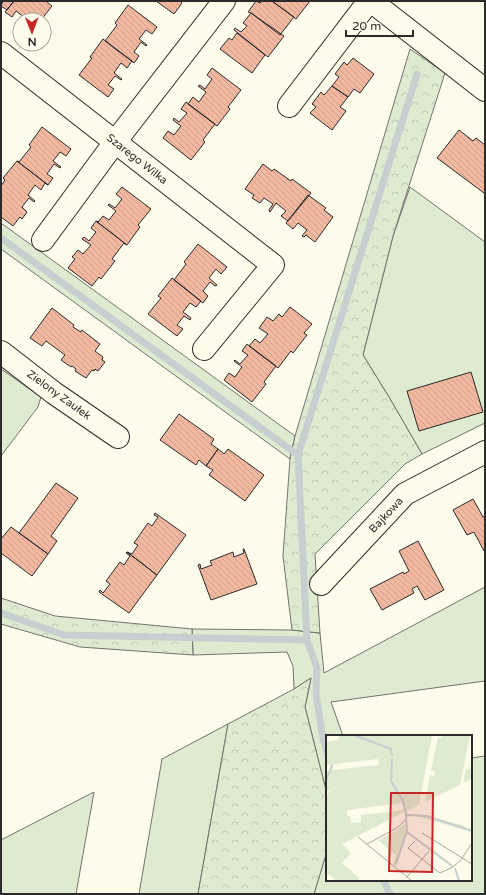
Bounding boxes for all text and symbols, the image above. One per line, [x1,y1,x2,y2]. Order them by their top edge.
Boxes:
north arrow [12,12,52,52]
scale bar [346,12,413,38]
text: 20 m [352,19,381,33]
text: N [28,35,37,48]
street label: Szarego Wilka [104,131,170,187]
street label: Zielony Zaułek [25,367,93,423]
street label: Bajkowa [366,495,406,535]
inset map [326,735,472,881]

